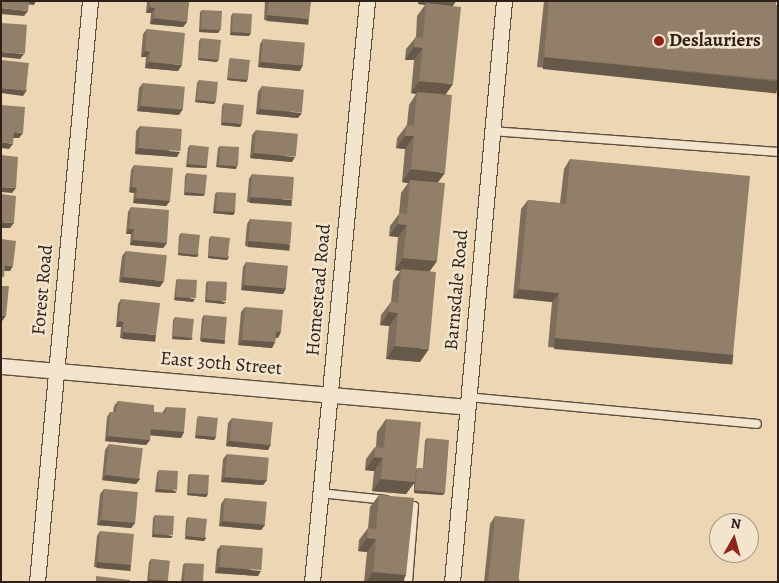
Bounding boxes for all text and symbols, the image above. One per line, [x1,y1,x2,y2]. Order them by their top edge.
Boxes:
place label: Deslauriers [669,30,761,52]
marker: Deslauriers [653,35,665,47]
street label: Homestead Road [302,223,336,357]
street label: Barnsdale Road [440,229,474,351]
street label: Forest Road [28,244,58,336]
street label: East 30th Street [159,347,283,381]
north arrow [709,513,759,563]
text: N [730,514,742,534]

